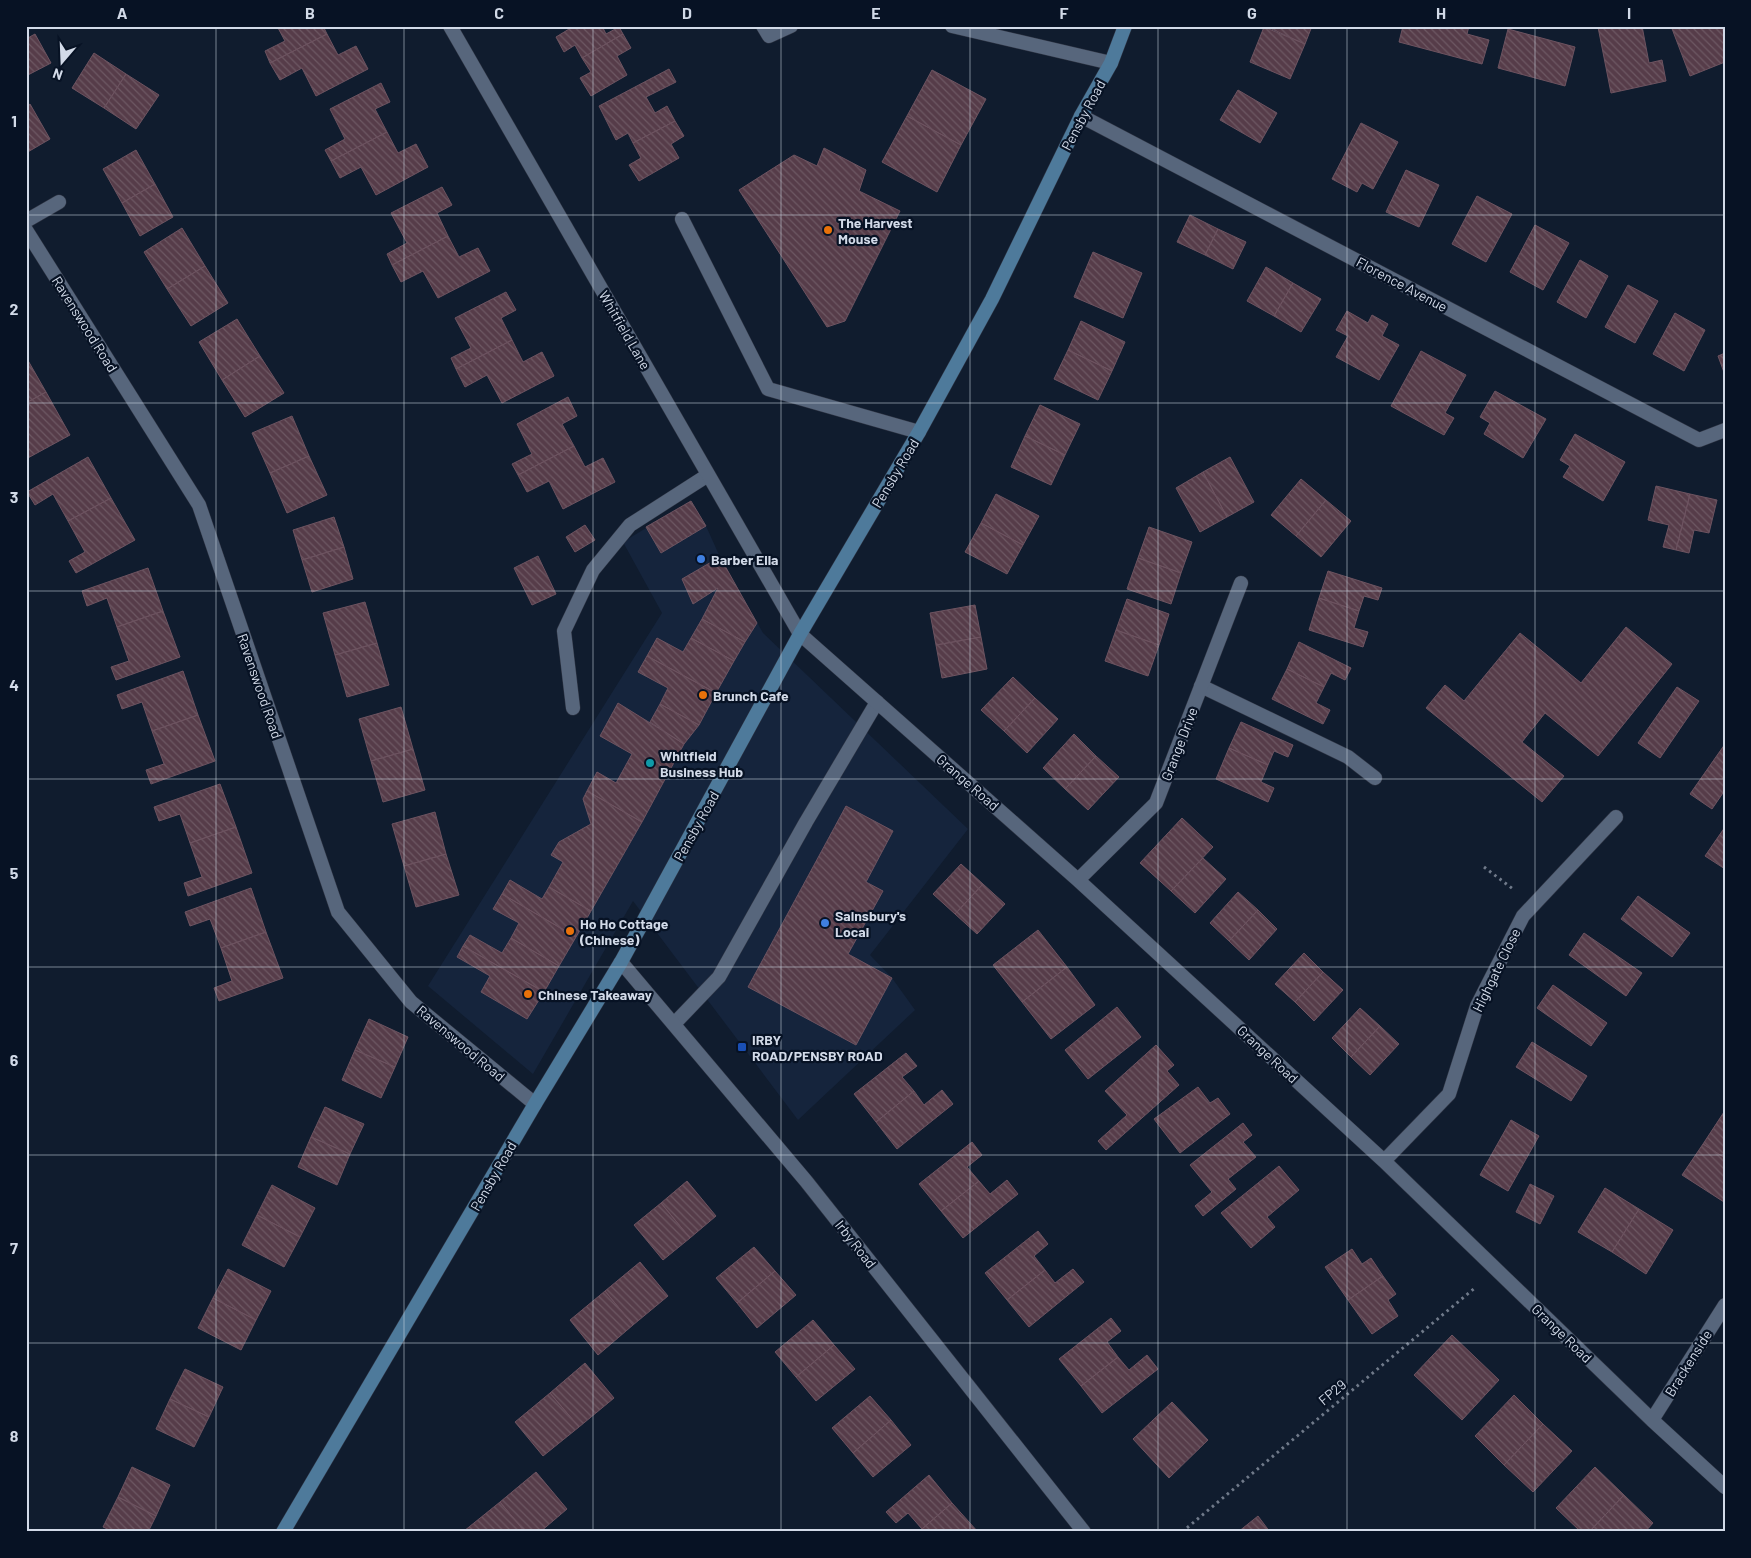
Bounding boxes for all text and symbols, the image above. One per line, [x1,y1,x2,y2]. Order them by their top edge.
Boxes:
text: A [117,3,128,22]
text: B [305,3,315,22]
text: C [494,3,504,22]
text: D [682,3,692,22]
text: E [871,3,881,22]
text: F [1060,3,1069,22]
text: G [1247,3,1257,22]
text: H [1436,3,1446,22]
text: I [1627,3,1631,22]
north arrow [38,38,88,88]
text: N [50,65,65,84]
street label: Pensby Road [1057,77,1109,153]
text: 1 [11,111,17,130]
place label: The Harvest Mouse [838,214,913,247]
marker: The Harvest Mouse [822,224,834,236]
street label: Florence Avenue [1354,253,1450,315]
street label: Ravenswood Road [49,273,121,375]
street label: Whitfield Lane [596,288,654,372]
text: 2 [10,299,19,318]
street label: Pensby Road [868,435,922,511]
text: 3 [10,487,18,506]
place label: Barber Ella [711,551,778,568]
marker: Barber Ella [695,553,707,565]
street label: Ravenswood Road [234,631,286,741]
text: 4 [9,675,19,694]
place label: Brunch Cafe [713,687,789,704]
marker: Brunch Cafe [697,689,709,701]
street label: Grange Drive [1157,705,1201,783]
place label: Whitfield Business Hub [660,747,743,780]
street label: Grange Road [933,750,1003,814]
marker: Whitfield Business Hub [644,757,656,769]
street label: Pensby Road [670,788,722,864]
text: 5 [10,863,19,882]
place label: Sainsbury's Local [835,907,906,940]
place label: Ho Ho Cottage (Chinese) [579,915,669,948]
marker: Sainsbury's Local [819,917,831,929]
marker: Ho Ho Cottage (Chinese) [564,925,576,937]
street label: Highgate Close [1468,925,1524,1015]
place label: Chinese Takeaway [538,986,652,1003]
marker: Chinese Takeaway [522,988,534,1000]
street label: Ravenswood Road [413,1001,509,1085]
street label: Grange Road [1234,1022,1302,1086]
place label: IRBY ROAD/PENSBY ROAD [752,1031,883,1064]
marker: IRBY ROAD/PENSBY ROAD [736,1041,748,1053]
text: 6 [10,1050,19,1069]
street label: Pensby Road [466,1138,520,1214]
street label: Irby Road [832,1217,880,1271]
text: 7 [10,1238,18,1257]
street label: Grange Road [1528,1300,1596,1366]
street label: Brackenside [1661,1327,1715,1399]
street label: FP29 [1315,1376,1349,1408]
text: 8 [10,1426,19,1445]

